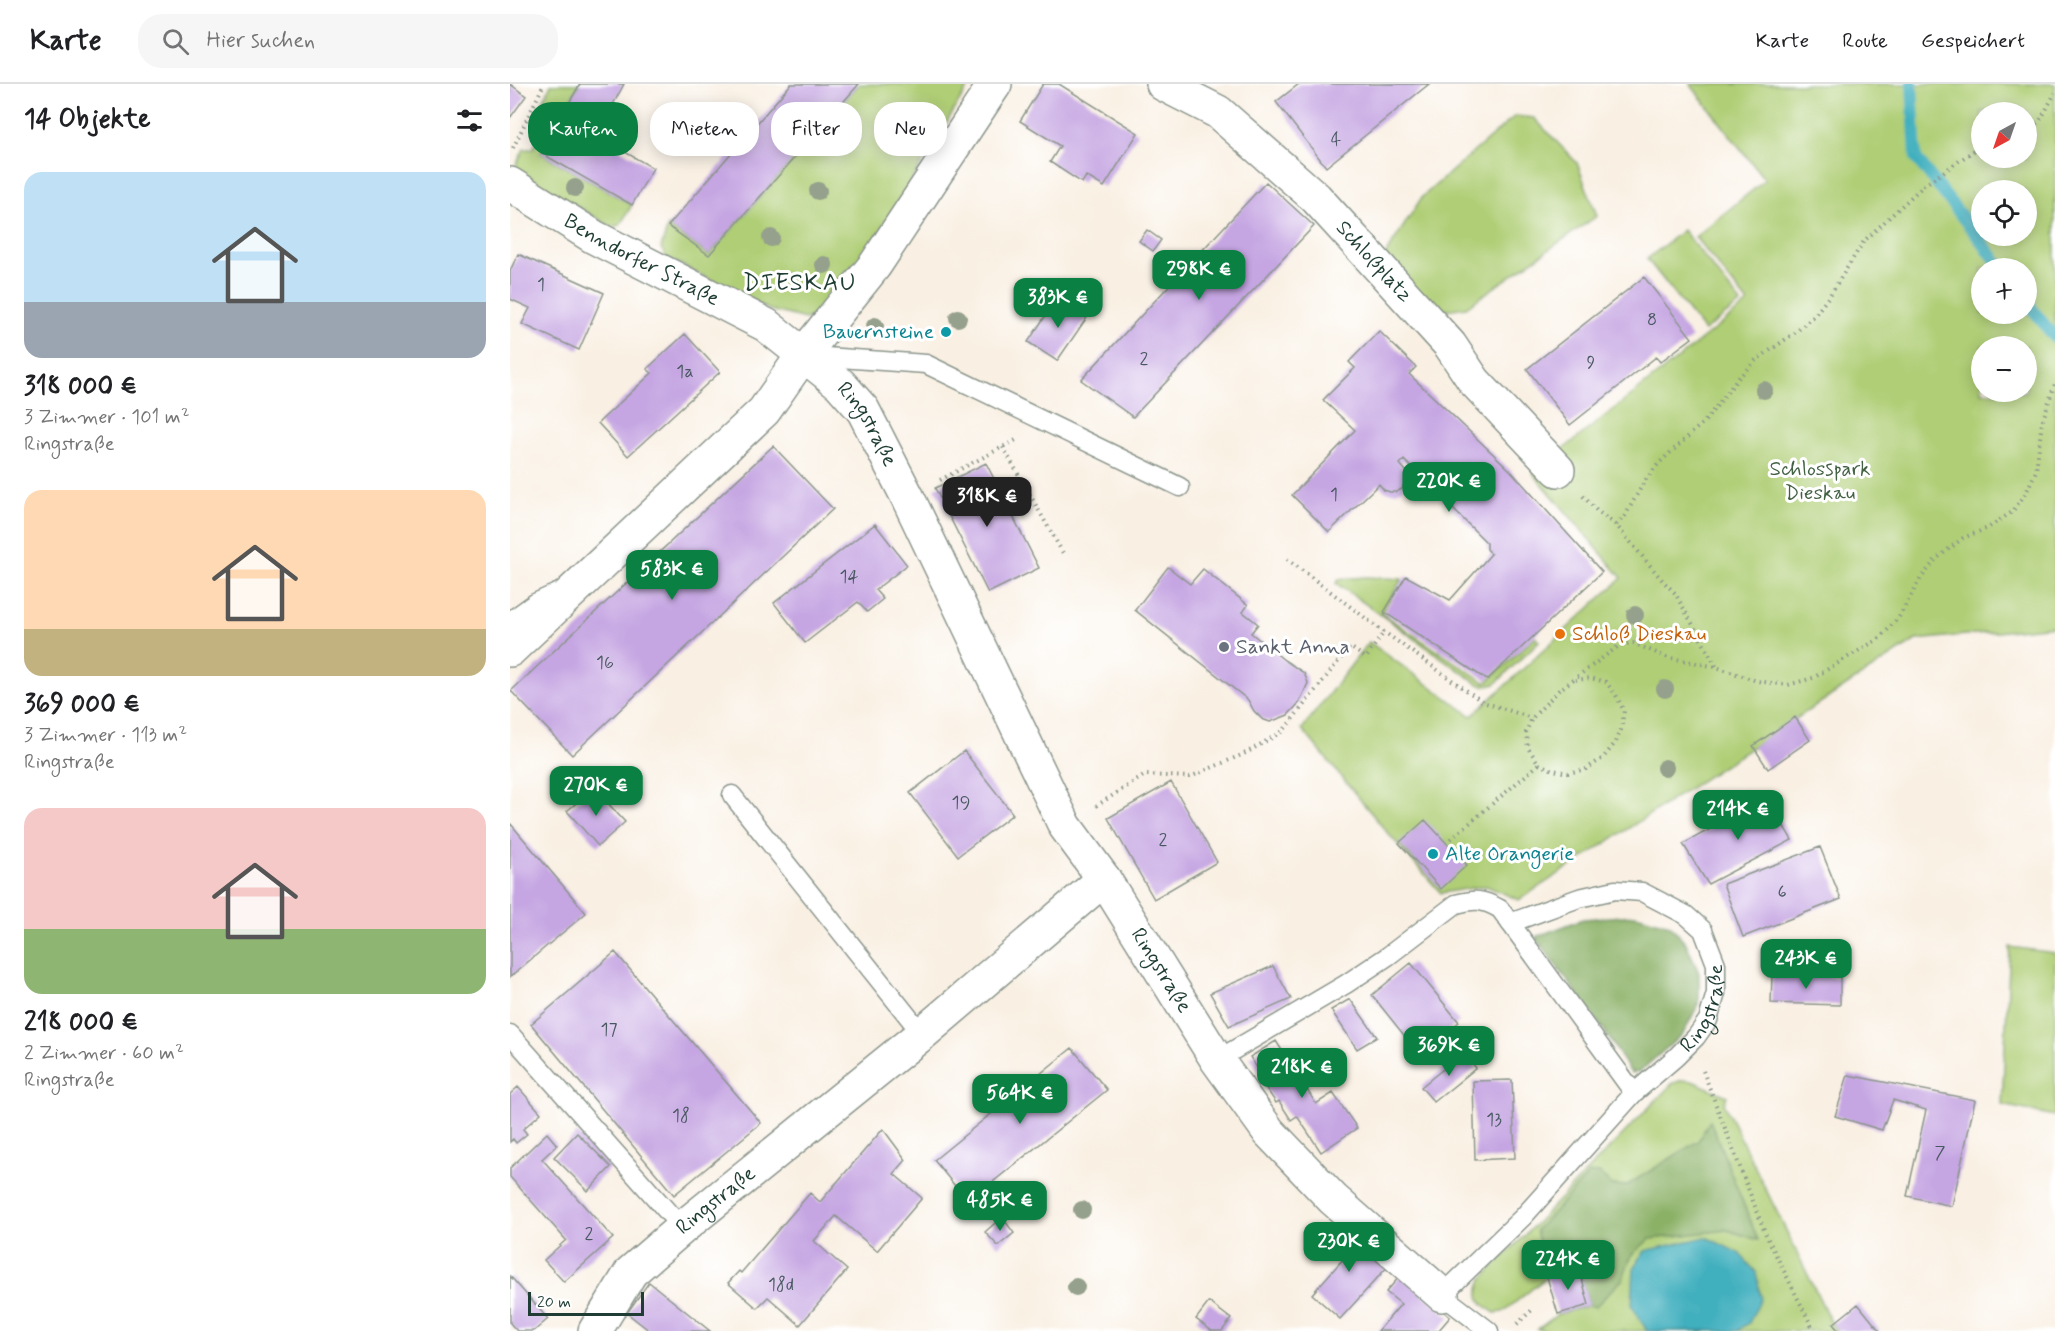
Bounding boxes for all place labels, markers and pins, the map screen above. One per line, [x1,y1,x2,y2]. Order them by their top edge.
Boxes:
pin: 298K € [1150,250,1248,301]
pin: 383K € [1009,278,1107,329]
place label: Bauernsteine [823,318,934,346]
marker: Bauernsteine [939,325,953,339]
pin: 220K € [1400,462,1498,513]
pin: 318K € [938,477,1036,528]
pin: 583K € [623,550,721,601]
place label: Schloß Dieskau [1572,620,1706,648]
marker: Schloß Dieskau [1553,627,1567,641]
place label: Sankt Anna [1236,633,1350,661]
marker: Sankt Anna [1217,640,1231,654]
pin: 270K € [547,766,645,817]
pin: 214K € [1689,790,1787,841]
place label: Alte Orangerie [1445,840,1574,869]
marker: Alte Orangerie [1426,847,1440,861]
pin: 243K € [1757,939,1855,990]
pin: 369K € [1400,1026,1498,1077]
pin: 218K € [1253,1048,1351,1099]
pin: 564K € [971,1074,1069,1125]
pin: 485K € [951,1181,1049,1232]
pin: 230K € [1300,1222,1398,1273]
pin: 224K € [1519,1240,1617,1291]

